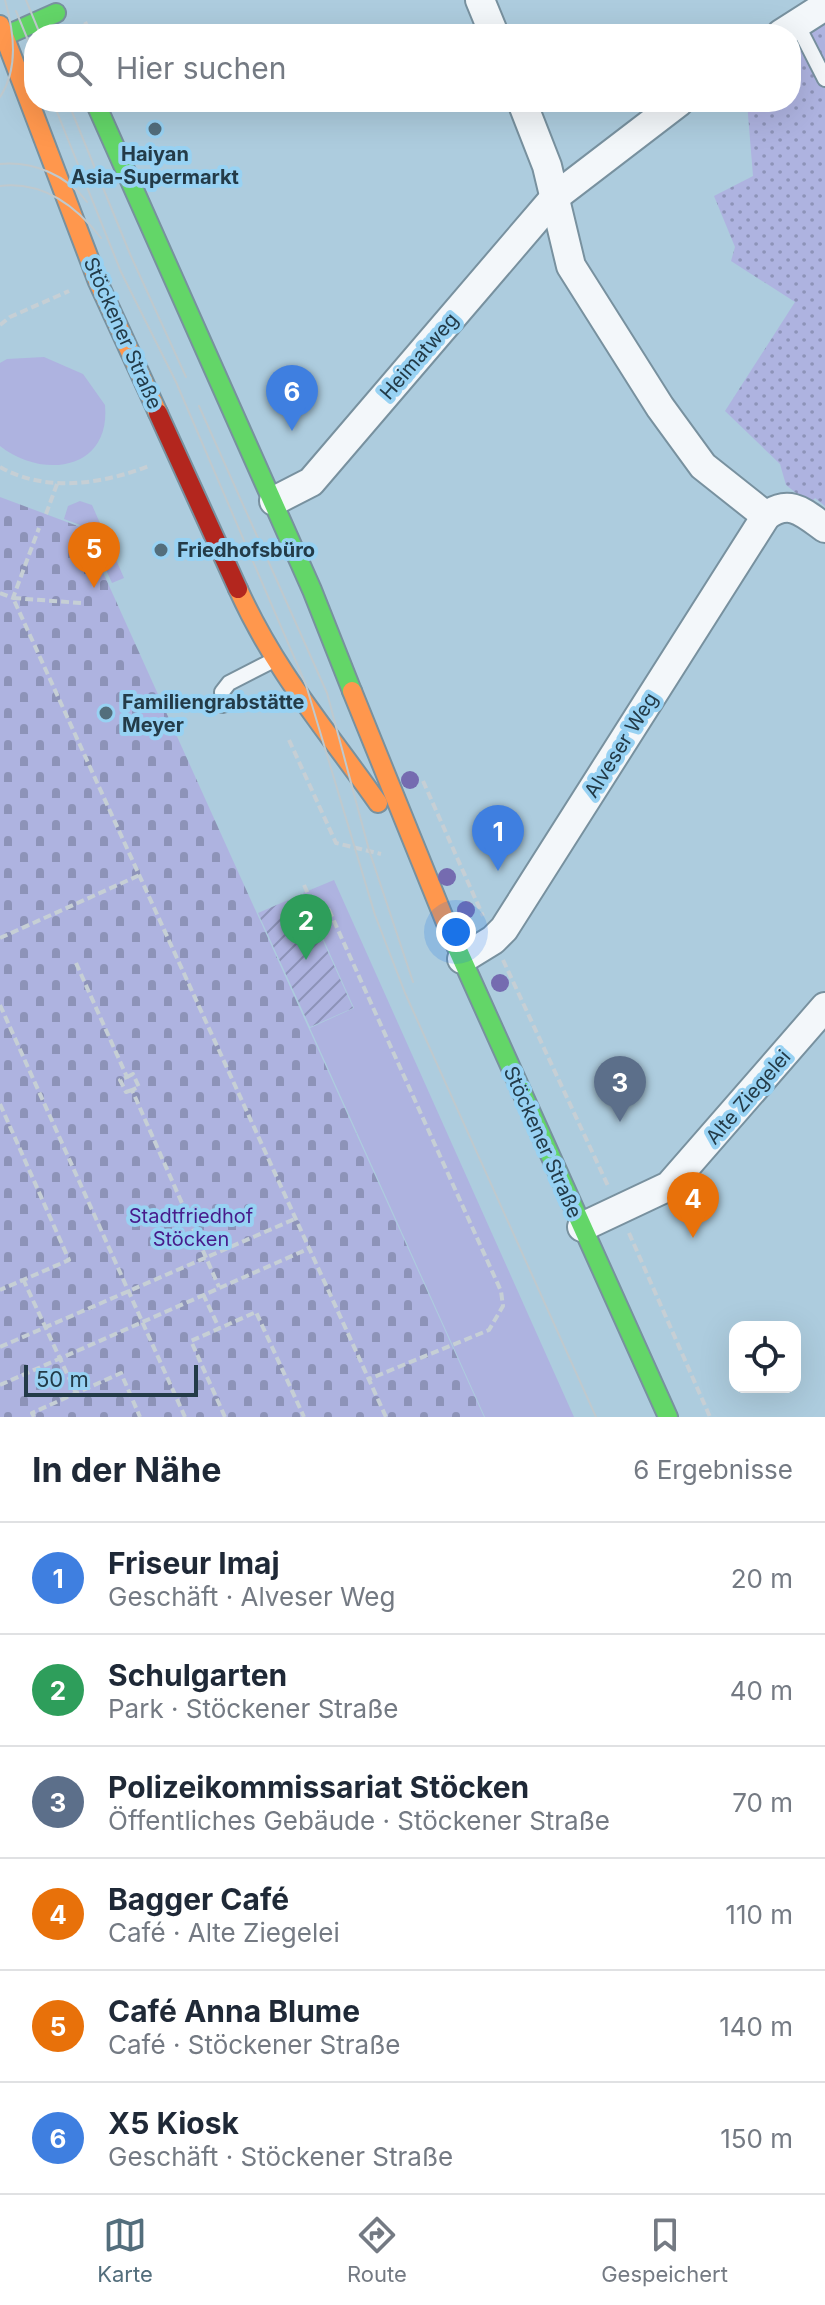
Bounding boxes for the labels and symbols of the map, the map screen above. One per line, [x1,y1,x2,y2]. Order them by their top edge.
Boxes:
marker: Haiyan Asia-Supermarkt [146,120,164,138]
place label: Haiyan Asia-Supermarkt [71,142,239,189]
street label: Stöckener Straße [79,253,167,413]
street label: Heimatweg [375,308,463,404]
pin: 6 [266,365,318,431]
pin: 5 [68,522,120,588]
place label: Friedhofsbüro [177,538,315,562]
marker: Friedhofsbüro [152,541,170,559]
street label: Alveser Weg [579,688,663,802]
place label: Familiengrabstätte Meyer [122,690,305,737]
marker: Familiengrabstätte Meyer [97,704,115,722]
pin: 1 [472,805,524,871]
pin: 2 [280,894,332,960]
your location [436,912,476,952]
street label: Alte Ziegelei [701,1045,795,1149]
pin: 3 [594,1056,646,1122]
street label: Stöckener Straße [499,1062,587,1222]
pin: 4 [667,1172,719,1238]
park label: Stadtfriedhof Stöcken [129,1204,254,1251]
scale bar [24,1361,198,1397]

